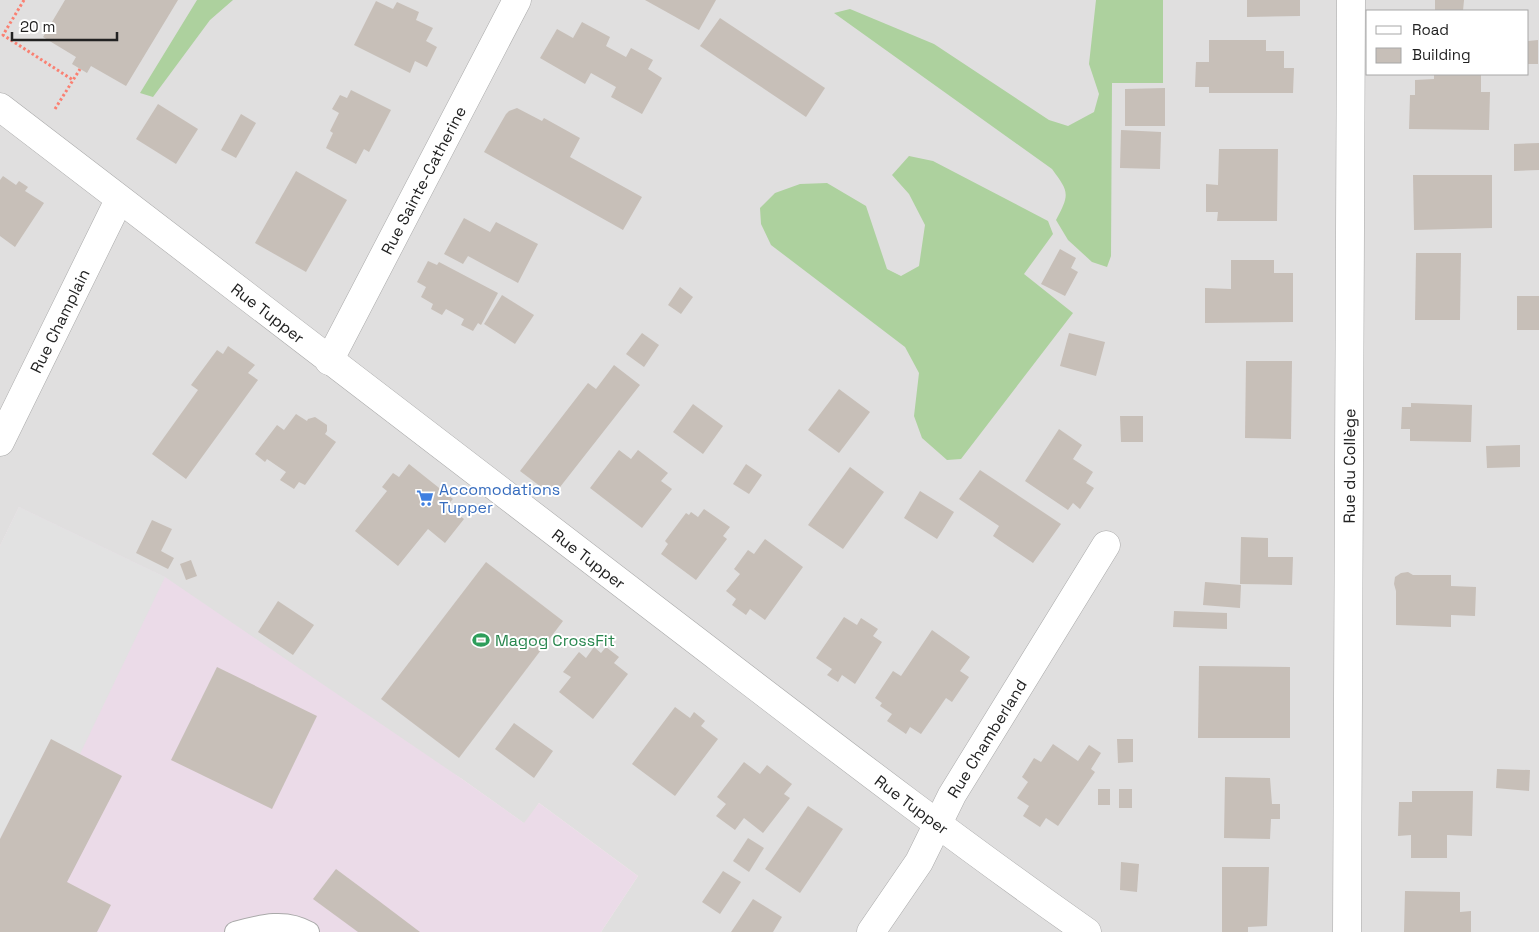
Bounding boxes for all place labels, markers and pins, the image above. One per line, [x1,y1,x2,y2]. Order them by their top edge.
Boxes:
place label: Accomodations Tupper [439,479,560,518]
supermarket icon: Accomodations Tupper [415,488,435,508]
sports icon: Magog CrossFit [471,630,491,650]
place label: Magog CrossFit [495,630,615,651]

